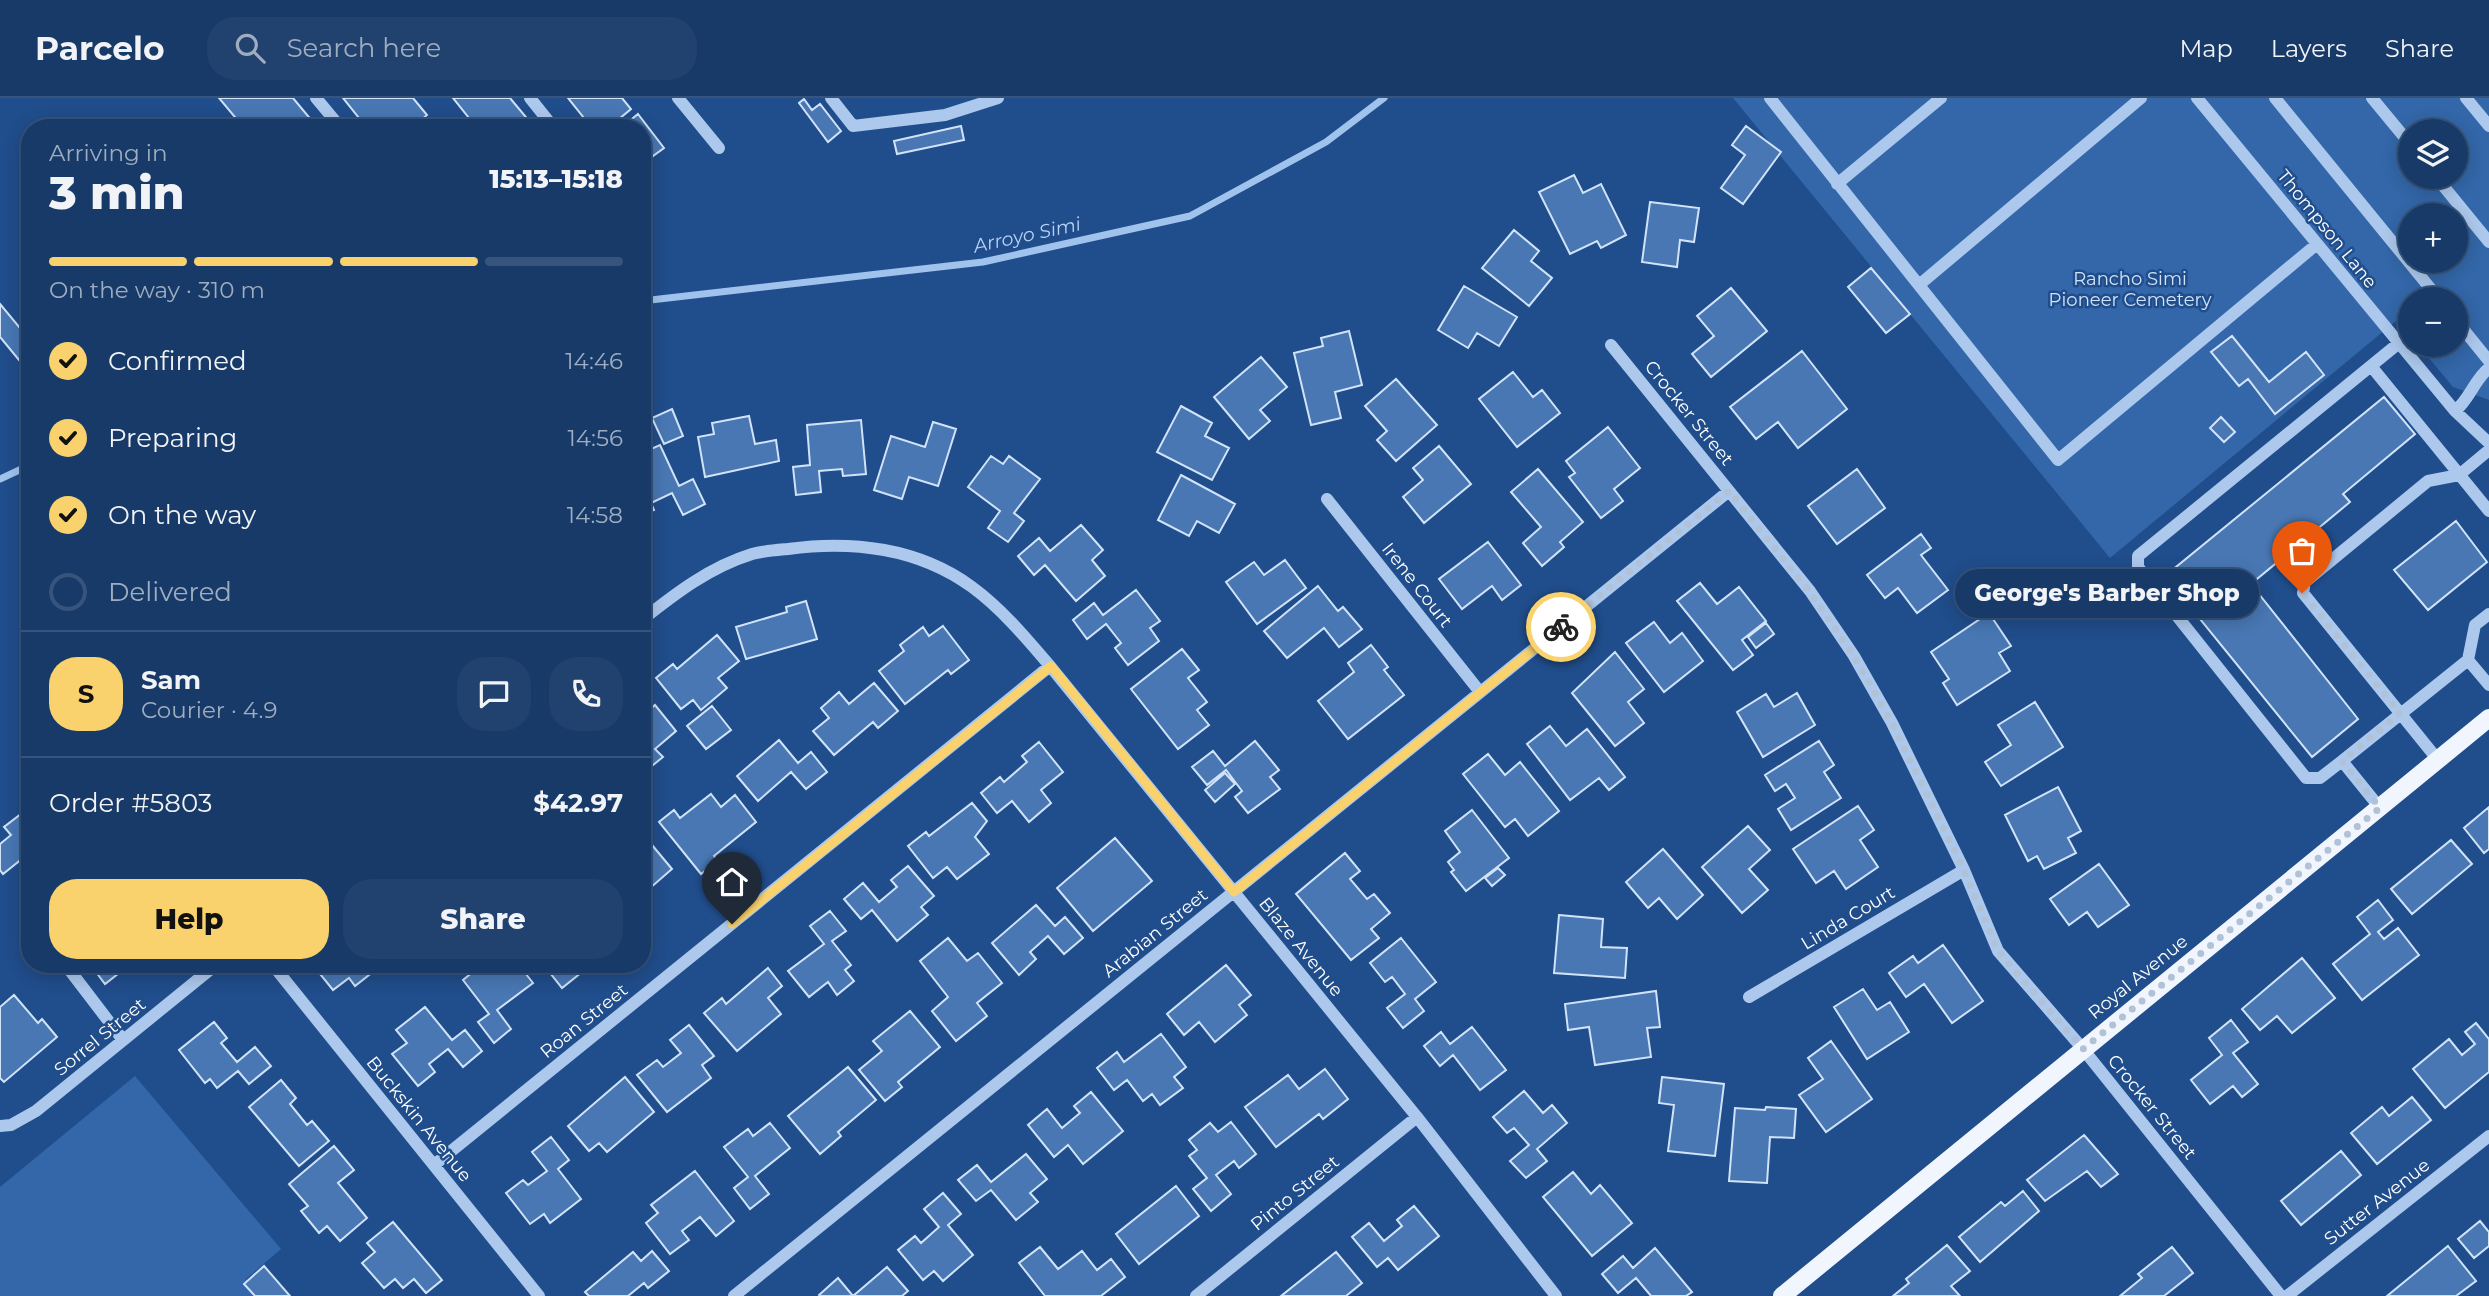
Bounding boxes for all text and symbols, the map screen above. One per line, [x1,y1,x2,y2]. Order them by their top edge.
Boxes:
search box [207,17,697,80]
text: Parcelo [35,28,165,68]
icon: search [231,29,269,67]
text: Search here [287,32,441,64]
text: Map [2179,34,2233,63]
text: Layers [2271,34,2347,63]
text: Share [2385,34,2454,63]
map controls [2398,119,2468,357]
button: layers [2398,119,2468,189]
text: Arriving in [49,139,168,167]
text: 15:13–15:18 [489,163,623,195]
text: 3 min [49,164,185,221]
street label: Thompson Lane [2272,165,2382,293]
button: + [2398,203,2468,273]
water label: Arroyo Simi [970,212,1084,258]
park label: Rancho Simi Pioneer Cemetery [2049,268,2212,311]
text: On the way · 310 m [49,276,265,304]
button: − [2398,287,2468,357]
icon: check [49,342,87,380]
text: Confirmed [108,345,247,377]
text: 14:46 [565,347,623,375]
street label: Crocker Street [1640,356,1738,470]
icon: check [49,419,87,457]
text: Preparing [108,422,237,454]
text: 14:56 [567,424,623,452]
icon: check [49,496,87,534]
text: On the way [108,499,256,531]
text: 14:58 [567,501,623,529]
pin [2272,521,2332,593]
icon: bag [2283,532,2321,570]
street label: Irene Court [1377,538,1457,632]
callout: George's Barber Shop [1955,568,2260,618]
text: Delivered [108,576,232,608]
text: George's Barber Shop [1974,579,2240,607]
courier [1526,592,1596,662]
icon: bike [1542,608,1580,646]
button: chat [457,657,531,731]
button: phone [549,657,623,731]
text: Sam [141,664,201,696]
text: S [78,678,94,710]
text: Courier · 4.9 [141,696,277,724]
text: Order #5803 [49,787,213,819]
text: $42.97 [533,787,623,819]
pin [702,852,762,924]
icon: home [713,863,751,901]
button: Help [49,879,329,959]
button: Share [343,879,623,959]
street label: Linda Court [1797,881,1899,955]
street label: Arabian Street [1098,884,1212,982]
street label: Blaze Avenue [1254,893,1348,1001]
street label: Royal Avenue [2084,930,2192,1024]
street label: Roan Street [536,979,632,1063]
street label: Sorrel Street [50,993,150,1081]
street label: Crocker Street [2103,1050,2201,1164]
street label: Buckskin Avenue [362,1052,477,1186]
street label: Pinto Street [1246,1151,1344,1235]
street label: Sutter Avenue [2320,1154,2434,1250]

